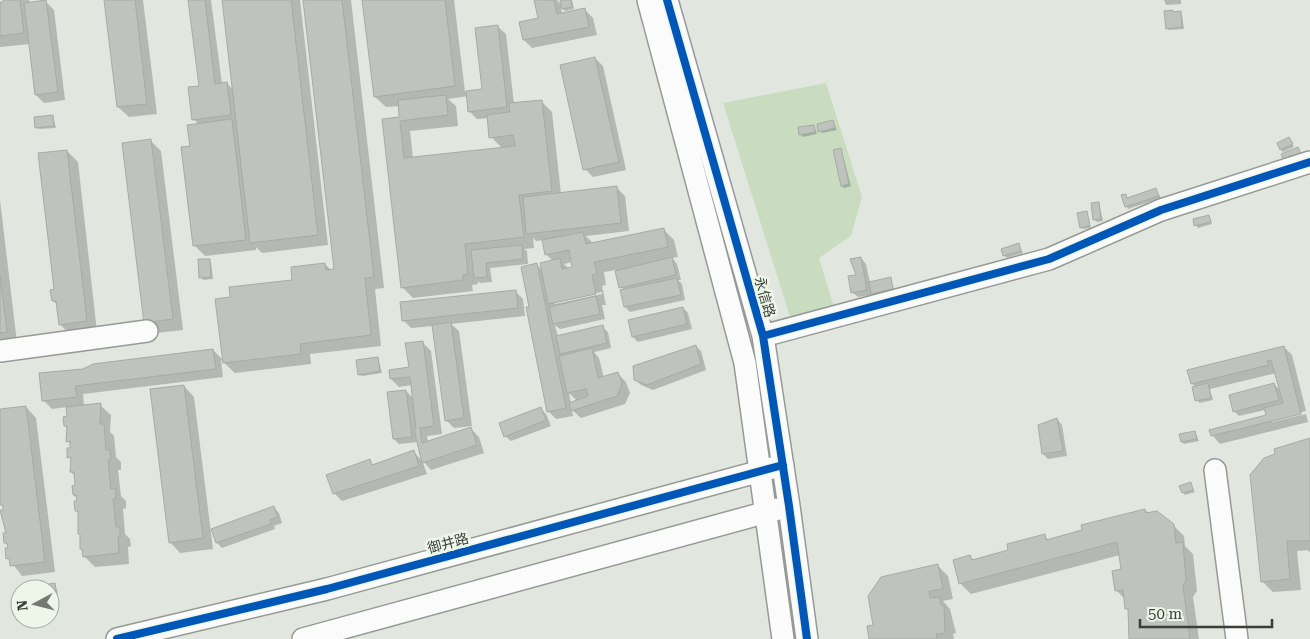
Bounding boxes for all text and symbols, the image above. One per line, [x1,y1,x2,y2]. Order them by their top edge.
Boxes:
street label: 永信路 [752,275,778,319]
street label: 御井路 [426,530,470,556]
north arrow [10,579,60,629]
scale bar [1140,596,1272,628]
text: N [13,599,31,612]
text: 50 m [1148,605,1183,623]

